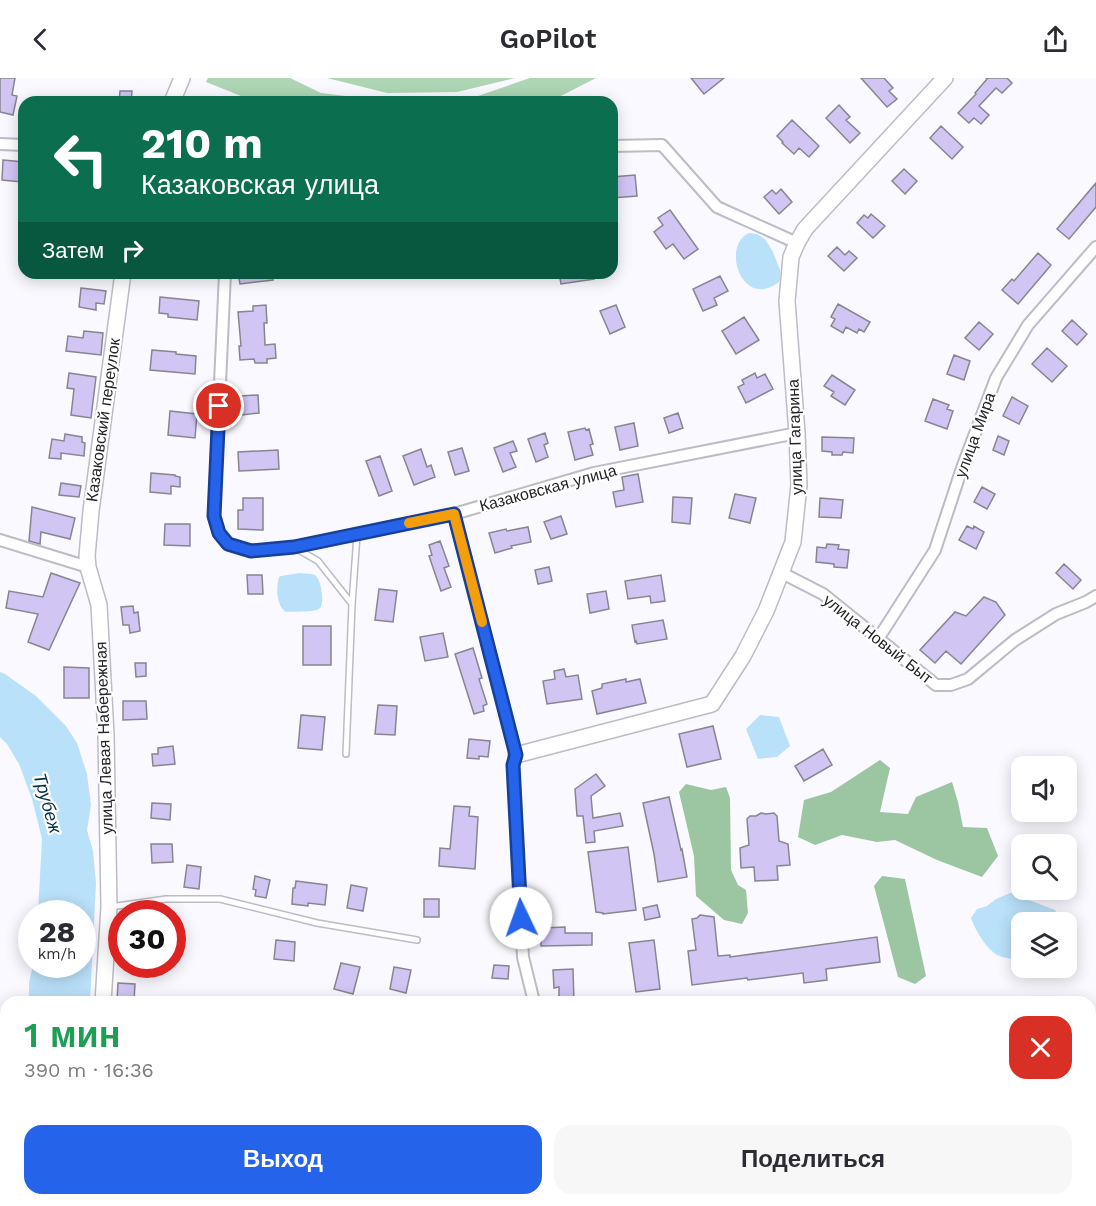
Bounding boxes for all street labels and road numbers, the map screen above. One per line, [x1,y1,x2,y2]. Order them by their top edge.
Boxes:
street label: Казаковский переулок [82,336,124,503]
street label: улица Гагарина [783,379,807,495]
street label: улица Мира [951,390,999,480]
street label: Казаковская улица [477,461,619,515]
street label: улица Новый Быт [820,590,937,688]
street label: улица Левая Набережная [91,641,117,835]

